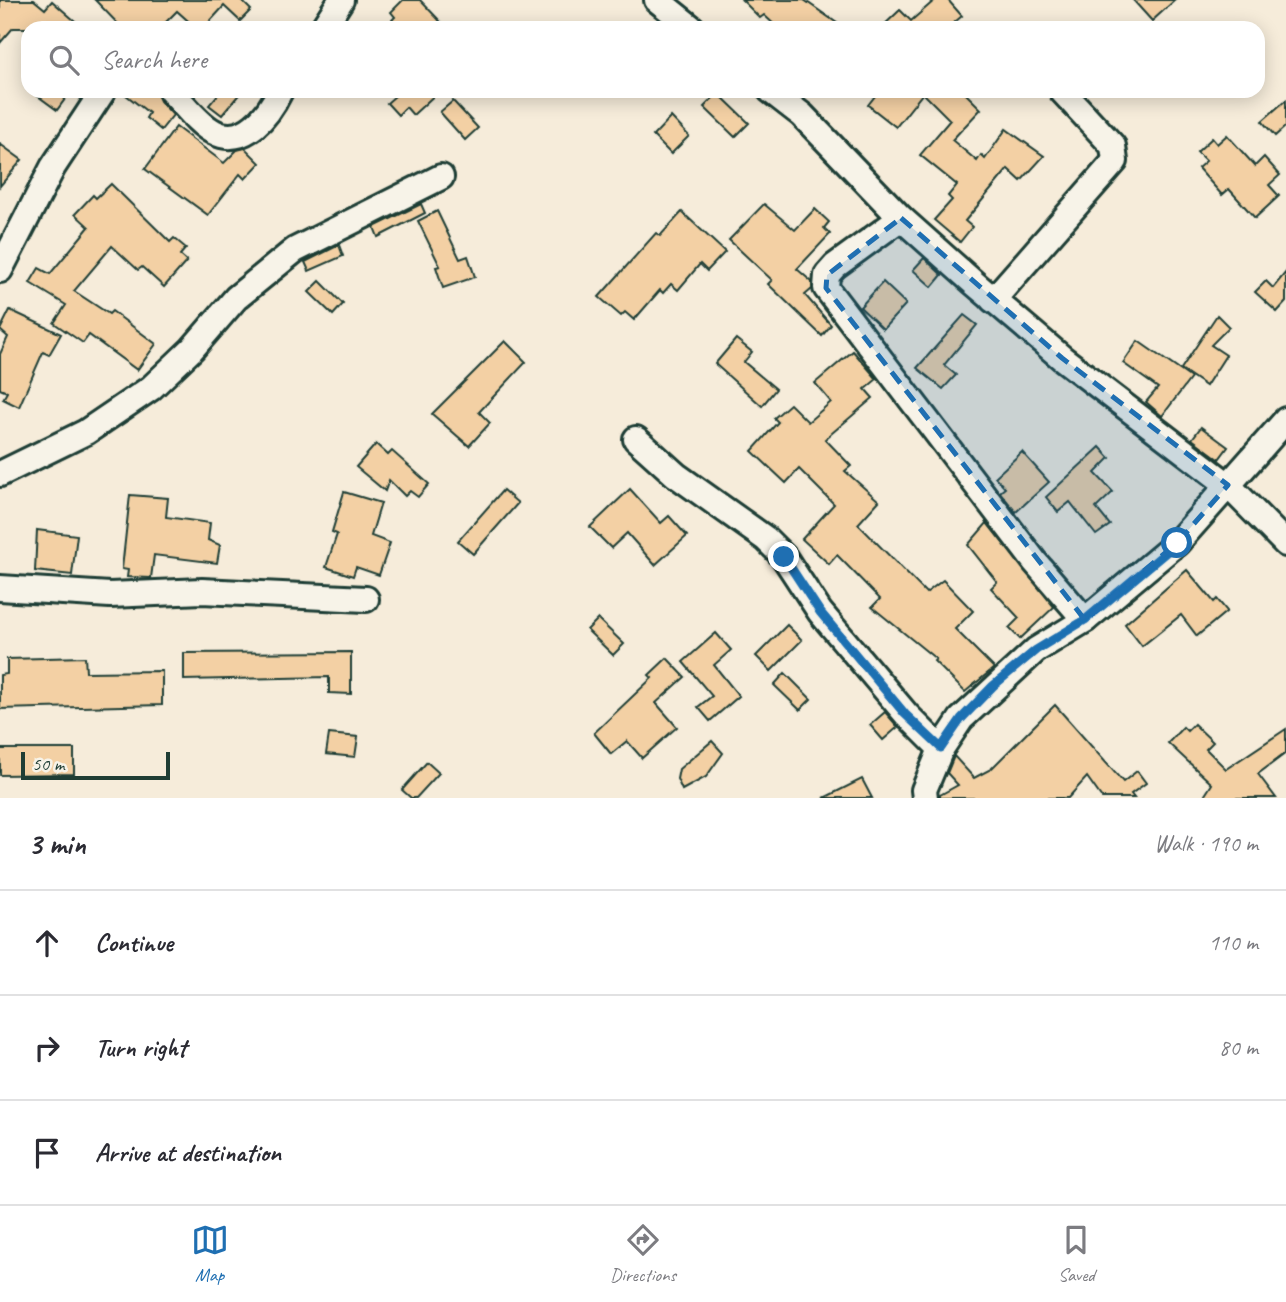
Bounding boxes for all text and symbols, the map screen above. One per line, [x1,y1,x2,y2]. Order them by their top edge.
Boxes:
search box [21,21,1265,98]
icon: search [45,41,83,79]
text: Search here [101,43,207,76]
route start [1161,527,1192,558]
route end [768,541,799,572]
scale bar [21,749,170,781]
text: 50 m [32,752,64,776]
text: 3 min [28,825,85,863]
text: Walk · 190 m [1154,829,1258,858]
icon: ahead [28,924,66,962]
text: Continue [95,926,173,959]
text: 110 m [1209,928,1258,957]
icon: right [28,1029,66,1067]
text: Turn right [95,1031,186,1064]
text: 80 m [1219,1033,1258,1062]
icon: arrive [28,1134,66,1172]
text: Arrive at destination [95,1136,281,1169]
tab: Map [191,1221,229,1287]
tab: Directions [610,1221,676,1287]
tab: Saved [1057,1221,1095,1287]

